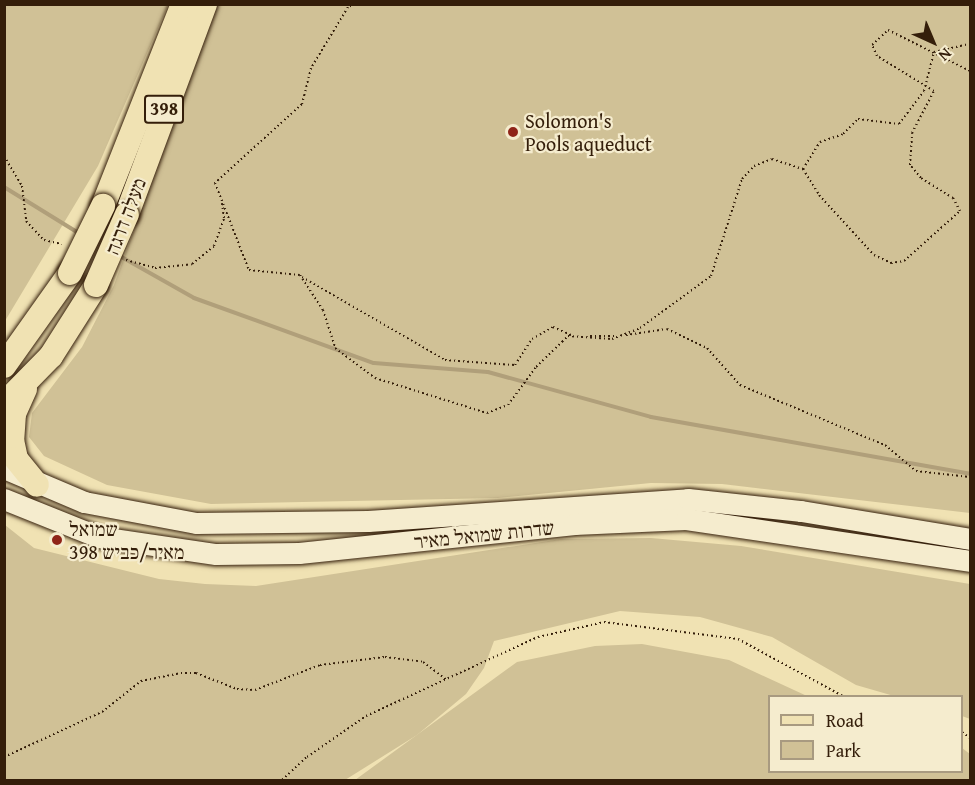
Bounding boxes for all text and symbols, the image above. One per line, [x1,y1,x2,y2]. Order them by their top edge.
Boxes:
north arrow [903,12,963,72]
text: N [933,43,958,67]
road number: 398 [143,94,185,124]
place label: Solomon's Pools aqueduct [525,108,652,155]
marker: Solomon's Pools aqueduct [506,125,520,139]
street label: מעלה דרגה [99,174,151,258]
street label: שדרות שמואל מאיר [413,515,555,553]
place label: שמואל מאיר/כביש 398 [69,516,185,563]
marker: שמואל מאיר/כביש 398 [50,533,64,547]
legend [768,695,963,773]
text: Road [826,707,864,734]
text: Park [826,737,861,764]

